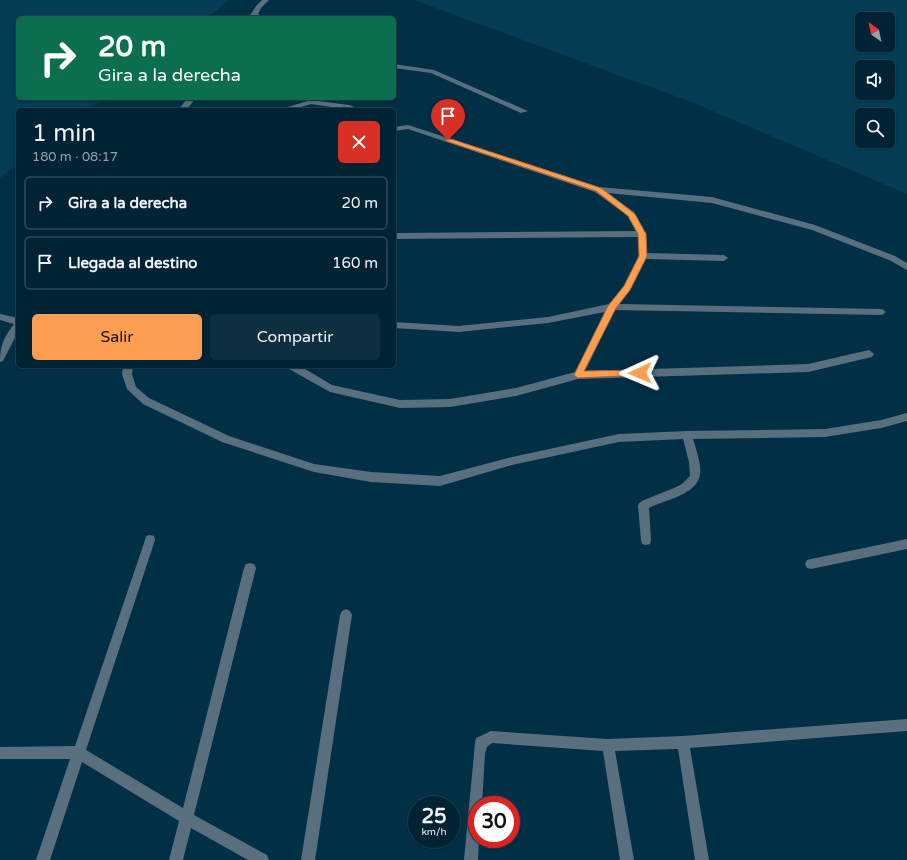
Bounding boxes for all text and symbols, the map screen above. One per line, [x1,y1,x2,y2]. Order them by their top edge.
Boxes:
north arrow [855,12,895,52]
map controls [855,12,895,148]
text: 20 m [98,30,166,64]
icon: right [32,32,84,84]
button: sound [855,60,895,100]
text: Gira a la derecha [98,64,241,86]
pin [431,99,465,140]
icon: arrive [437,105,459,127]
button: search [855,108,895,148]
text: 1 min [32,119,96,148]
button: close [338,121,380,163]
text: 180 m · 08:17 [32,149,118,165]
icon: right [34,192,56,214]
text: Gira a la derecha [68,194,187,212]
text: 20 m [341,194,378,212]
icon: arrive [34,252,56,274]
text: Llegada al destino [68,254,197,272]
text: 160 m [332,254,378,272]
button: Salir [32,314,202,360]
button: Compartir [210,314,380,360]
position arrow [619,352,661,394]
speed limit sign: 30 [468,796,520,848]
text: 25 [421,805,447,829]
text: km/h [421,826,447,838]

